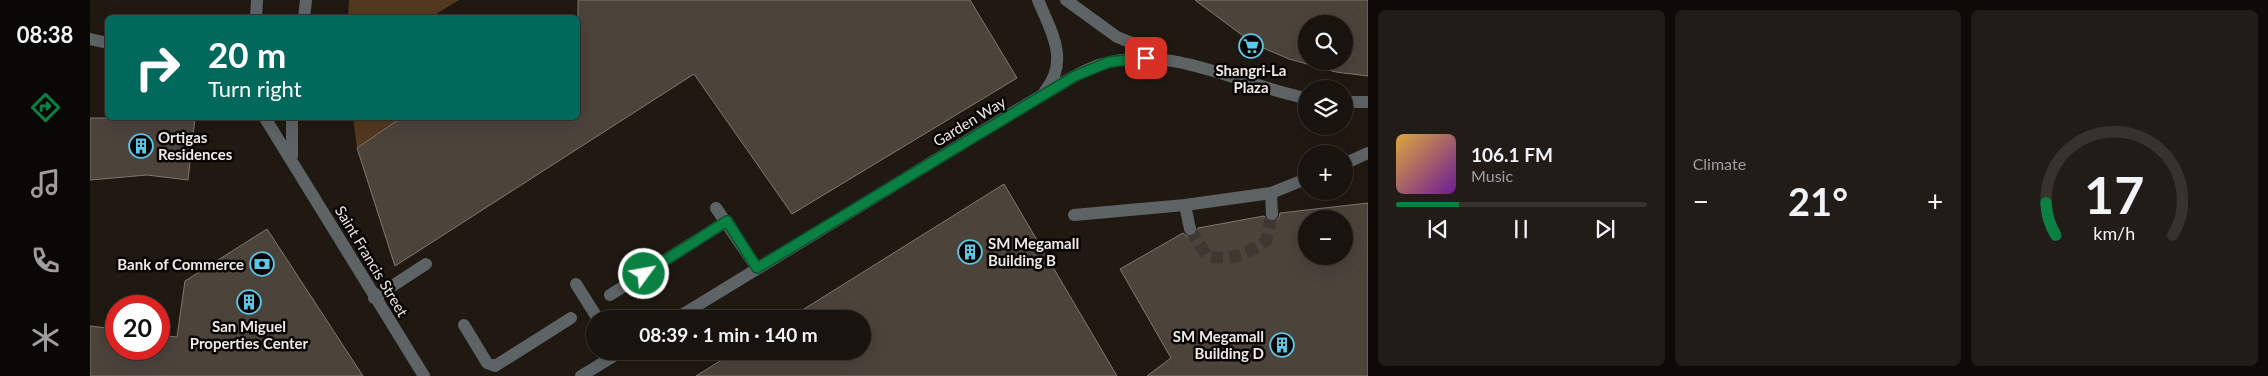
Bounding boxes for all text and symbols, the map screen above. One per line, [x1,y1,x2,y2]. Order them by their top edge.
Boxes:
map controls [1298,15,1353,265]
button: search [1298,15,1353,70]
text: 08:38 [17,21,73,48]
text: 20 m [208,33,286,75]
supermarket icon: Shangri-La Plaza [1238,33,1264,59]
icon: right [125,35,190,100]
pin [1125,37,1167,79]
icon: arrive [1132,44,1160,72]
place label: Shangri-La Plaza [1216,61,1286,96]
text: Turn right [208,75,302,102]
button: layers [1298,80,1353,135]
icon: directions [28,90,63,125]
street label: Garden Way [929,92,1009,150]
place label: Ortigas Residences [158,128,233,163]
building icon: Ortigas Residences [128,133,154,159]
text: 106.1 FM [1471,143,1553,166]
button: + [1298,145,1353,200]
text: Climate [1693,154,1746,173]
text: 17 [2084,163,2145,225]
icon: music [28,166,63,201]
text: Music [1471,166,1513,185]
text: 21° [1788,178,1848,224]
text: − [1693,184,1709,218]
text: + [1927,184,1943,218]
street label: Saint Francis Street [332,202,413,320]
button: − [1298,210,1353,265]
icon: previous [1424,215,1452,243]
icon: pause [1507,215,1535,243]
icon: next [1591,215,1619,243]
text: km/h [2094,222,2136,244]
place label: SM Megamall Building B [988,234,1079,269]
building icon: SM Megamall Building B [957,239,983,265]
icon: phone [28,243,63,278]
position arrow [617,247,669,299]
bank icon: Bank of Commerce [249,251,275,277]
place label: Bank of Commerce [117,255,244,273]
building icon: San Miguel Properties Center [236,289,262,315]
speed limit sign: 20 [105,295,170,360]
place label: San Miguel Properties Center [190,317,309,352]
icon: climate [28,320,63,355]
text: 08:39 · 1 min · 140 m [639,323,818,346]
place label: SM Megamall Building D [1173,327,1264,362]
building icon: SM Megamall Building D [1269,332,1295,358]

